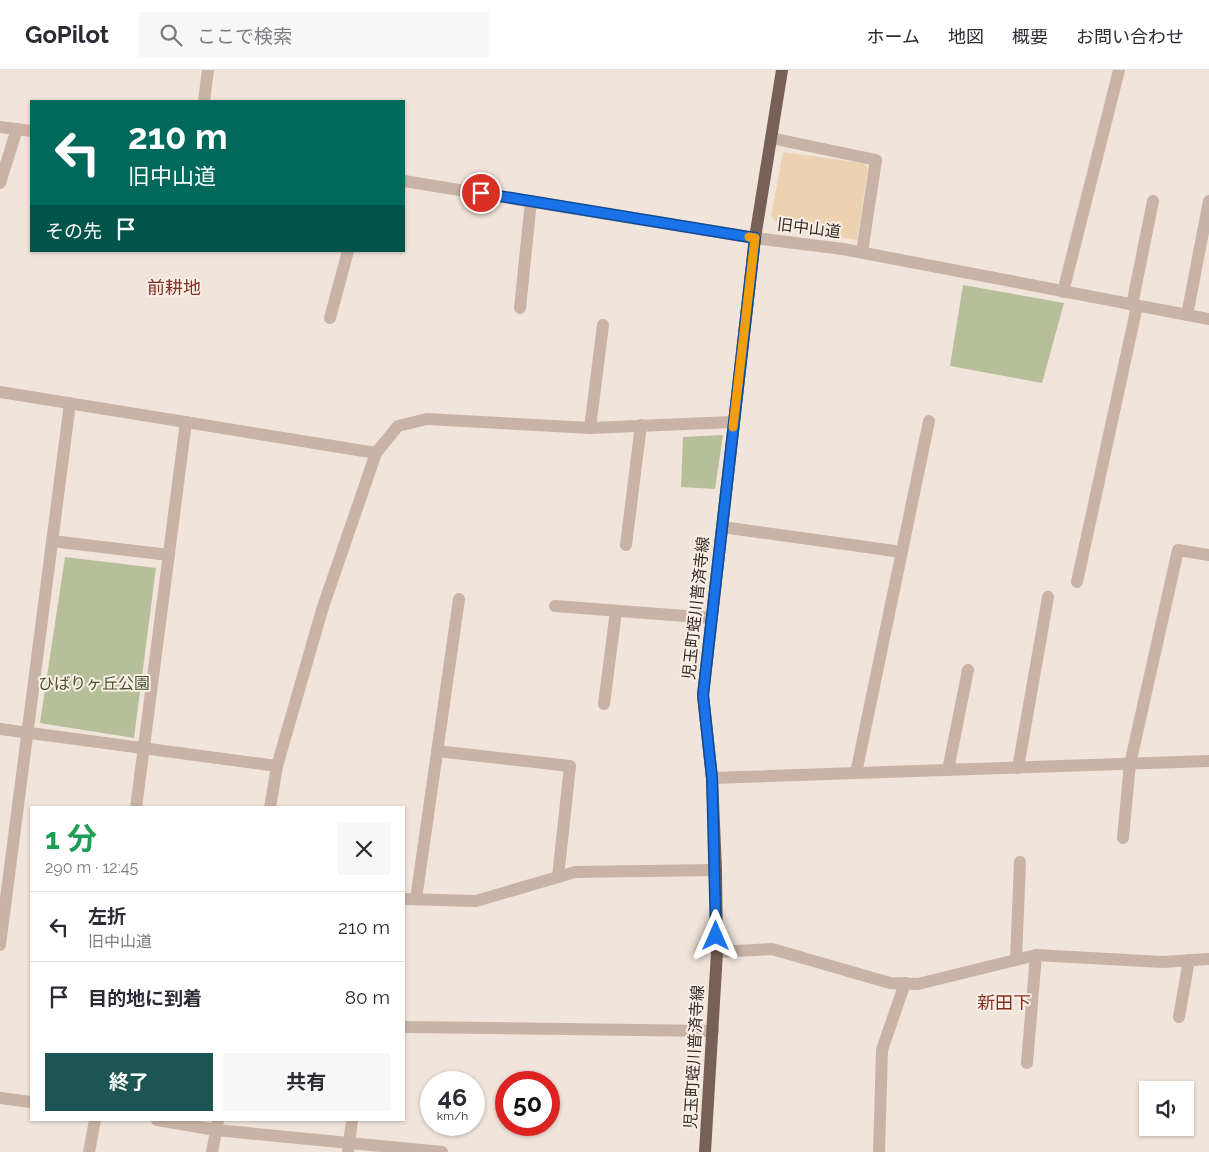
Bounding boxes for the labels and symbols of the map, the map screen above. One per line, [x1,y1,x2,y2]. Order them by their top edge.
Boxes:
pin [460,172,502,214]
street label: 旧中山道 [776,215,842,241]
district label: 前耕地 [147,277,201,298]
street label: 児玉町蛭川普済寺線 [679,535,713,681]
park label: ひばりヶ丘公園 [38,674,150,693]
position arrow [689,909,741,961]
street label: 児玉町蛭川普済寺線 [681,985,707,1129]
district label: 新田下 [977,992,1031,1013]
speed limit sign: 50 [495,1071,560,1136]

